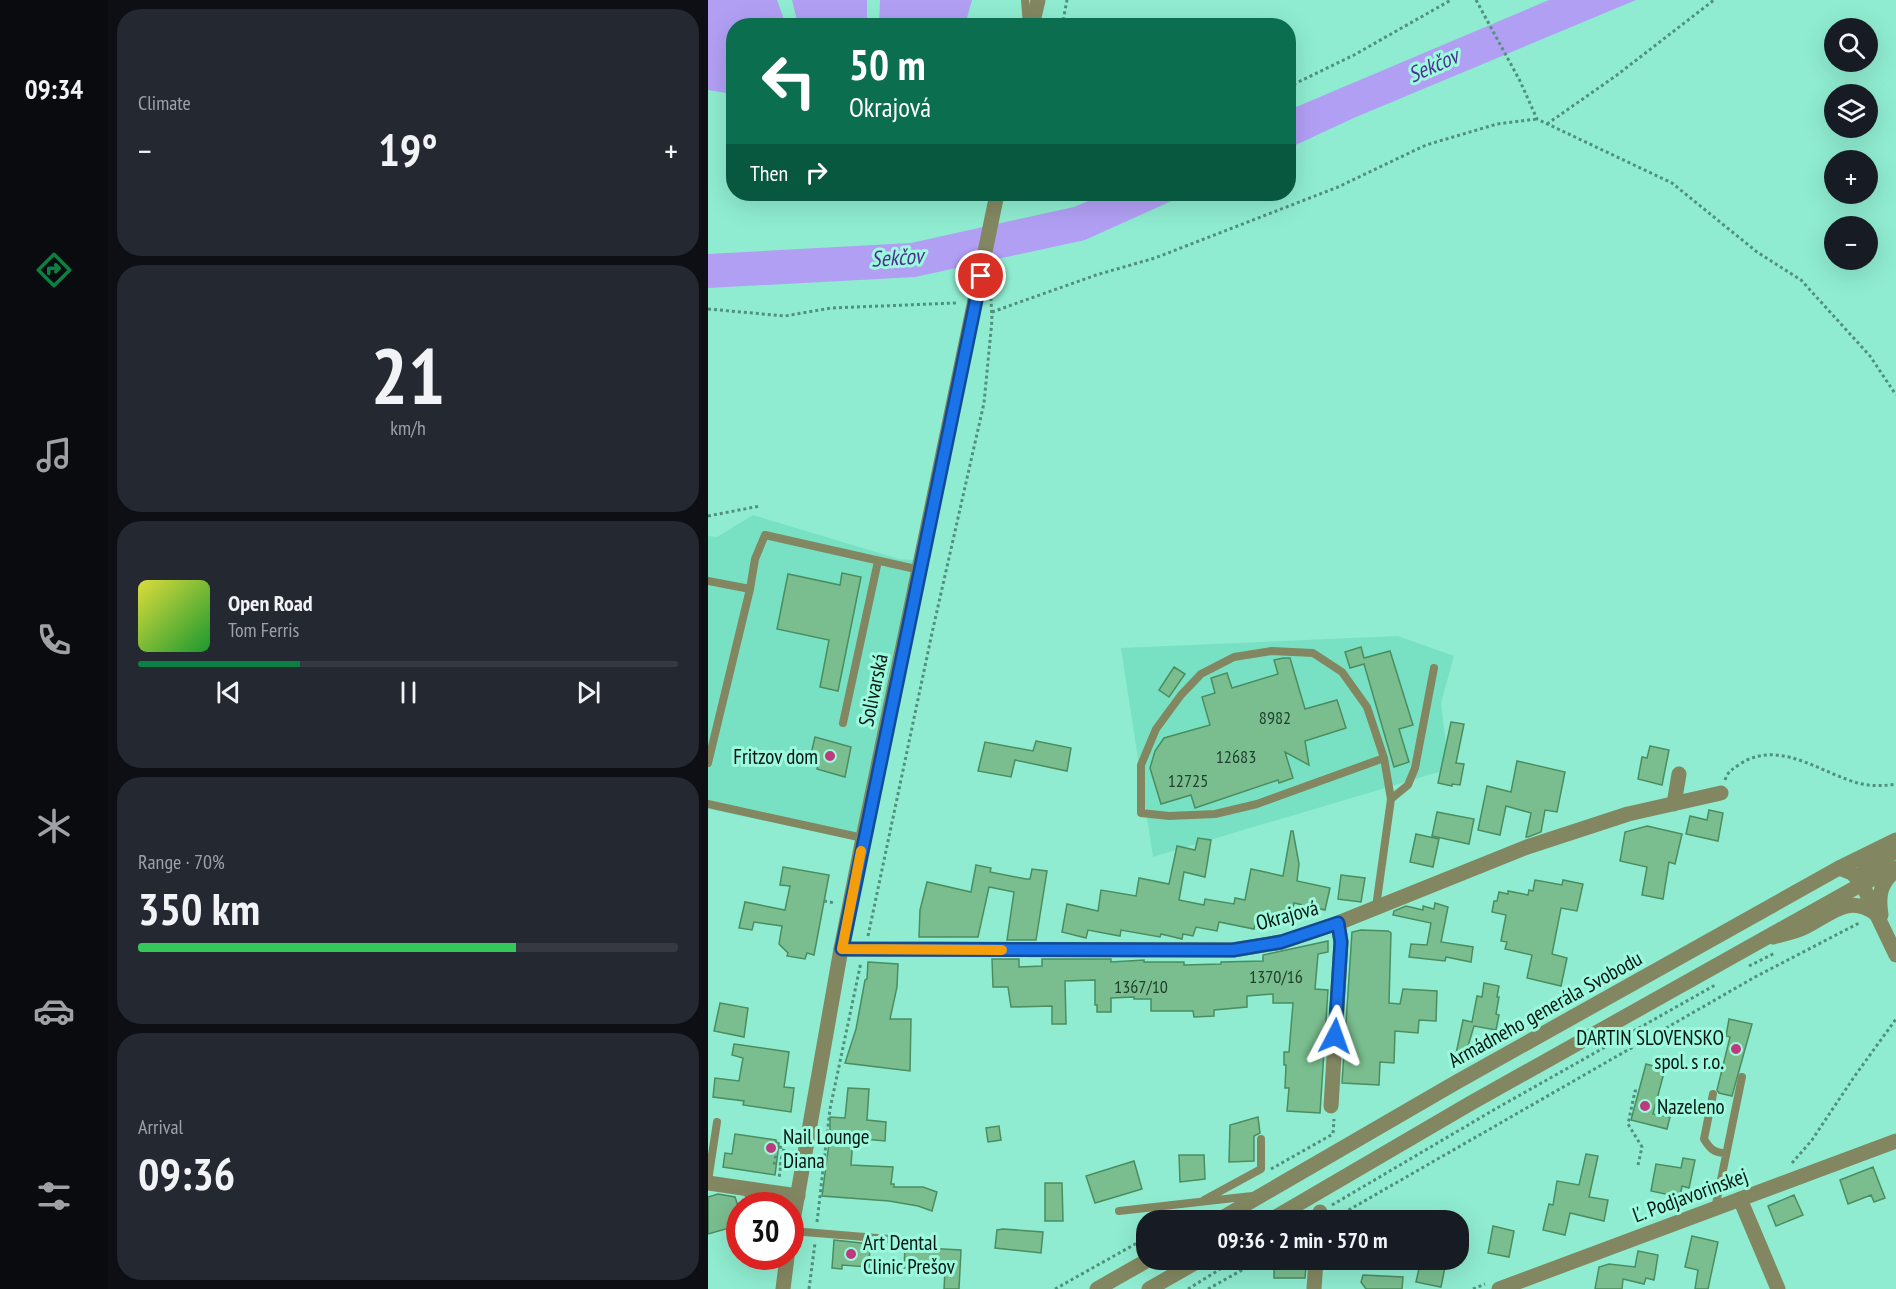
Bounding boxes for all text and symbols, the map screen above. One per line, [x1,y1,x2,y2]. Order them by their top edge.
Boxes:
map controls [1824,18,1878,270]
button: search [1824,18,1878,72]
text: 50 m [849,37,926,92]
water label: Sekčov [1404,40,1466,88]
icon: left [750,42,828,120]
text: 09:34 [25,72,83,106]
button: layers [1824,84,1878,138]
text: Climate [138,90,191,116]
text: Okrajová [849,90,931,124]
text: 19° [378,120,438,178]
text: − [138,129,152,172]
text: + [664,129,678,172]
button: + [1824,150,1878,204]
icon: right [800,156,833,189]
text: Then [750,159,788,187]
button: − [1824,216,1878,270]
water label: Sekčov [870,241,927,273]
icon: directions [33,249,75,291]
pin [955,250,1006,301]
icon: arrive [964,259,997,292]
text: 21 [371,325,445,426]
text: km/h [390,415,426,441]
icon: music [33,434,75,476]
text: Open Road [228,589,313,617]
text: Tom Ferris [228,617,299,643]
icon: phone [33,619,75,661]
street label: Solivarská [852,651,894,729]
icon: previous [212,676,245,709]
icon: pause [392,676,425,709]
icon: next [572,676,605,709]
house number: 8982 [1259,706,1291,729]
place label: Fritzov dom [733,743,818,770]
house number: 12683 [1216,745,1256,768]
marker: Fritzov dom [823,749,837,763]
house number: 12725 [1168,769,1208,792]
icon: climate [33,805,75,847]
text: Range · 70% [138,849,225,875]
text: 350 km [138,879,260,937]
street label: Okrajová [1253,894,1321,936]
street label: Armádneho generála Svobodu [1443,944,1647,1074]
house number: 1370/16 [1249,965,1303,988]
house number: 1367/10 [1114,975,1168,998]
icon: car [33,990,75,1032]
position arrow [1303,1004,1367,1068]
place label: DARTIN SLOVENSKO spol. s r.o. [1576,1024,1724,1075]
marker: DARTIN SLOVENSKO spol. s r.o. [1729,1042,1743,1056]
place label: Nazeleno [1657,1093,1725,1120]
marker: Nazeleno [1638,1099,1652,1113]
text: Arrival [138,1114,183,1140]
place label: Nail Lounge Diana [783,1123,870,1174]
marker: Nail Lounge Diana [764,1141,778,1155]
text: 09:36 [138,1144,235,1202]
street label: Ľ. Podjavorinskej [1629,1162,1751,1228]
icon: filters [33,1175,75,1217]
speed limit sign: 30 [726,1192,804,1270]
text: 09:36 · 2 min · 570 m [1217,1226,1388,1254]
place label: Art Dental Clinic Prešov [863,1229,956,1280]
marker: Art Dental Clinic Prešov [844,1247,858,1261]

